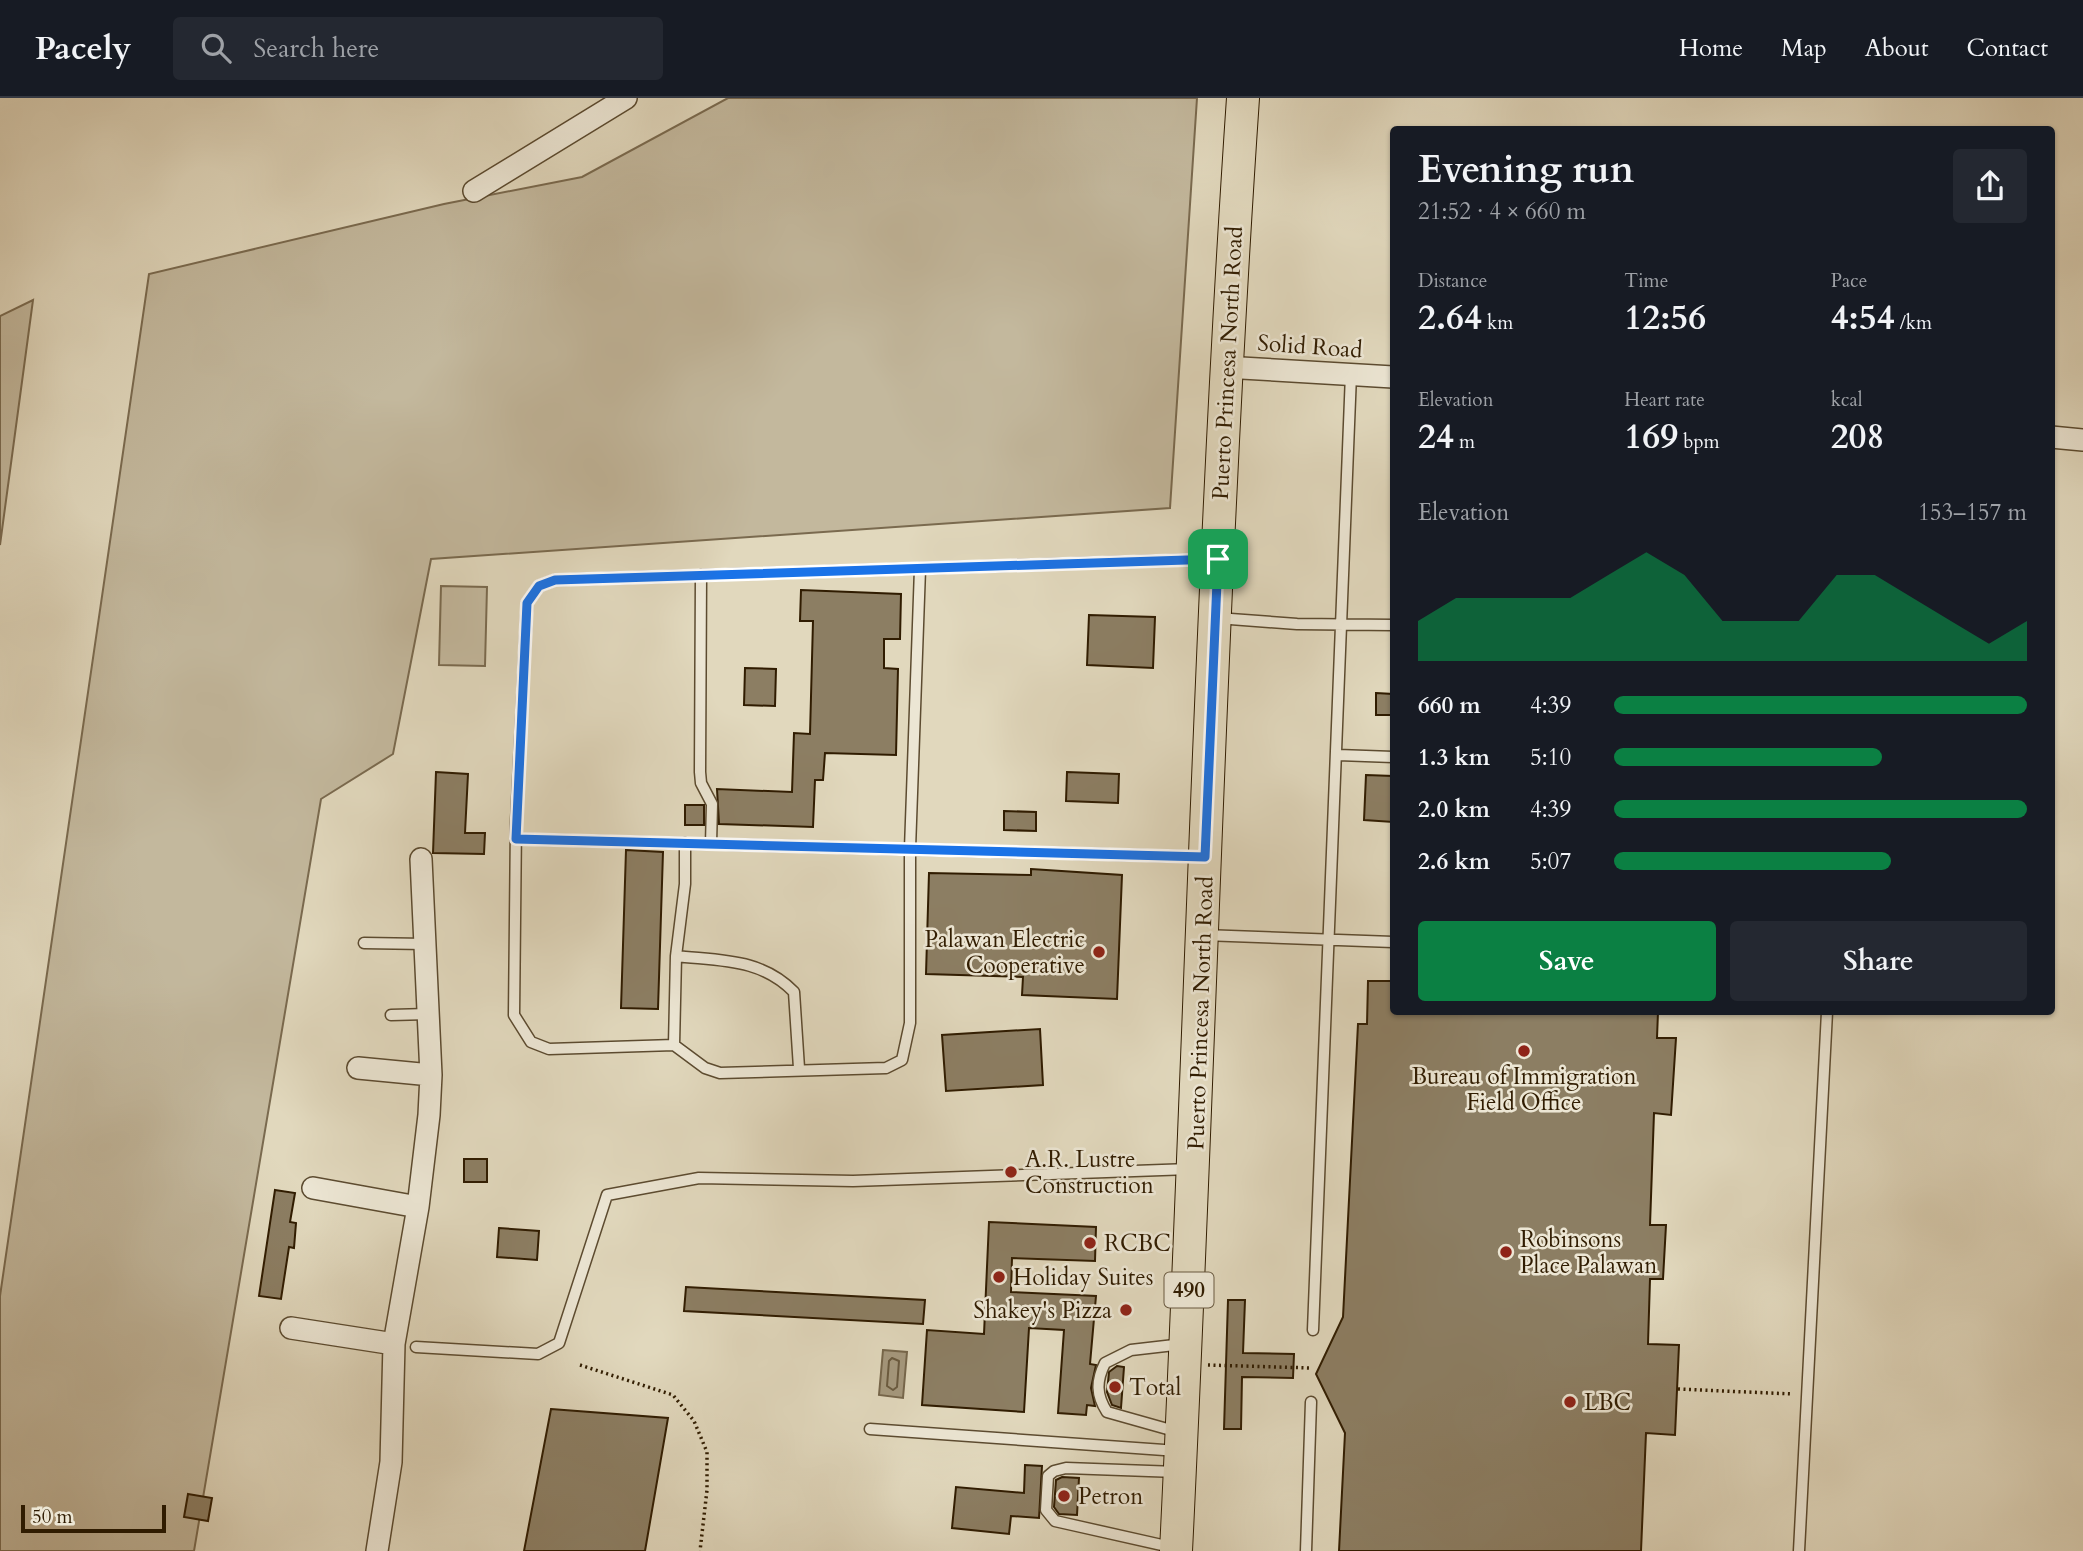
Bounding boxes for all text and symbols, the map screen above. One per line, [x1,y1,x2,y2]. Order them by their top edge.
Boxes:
search box [173,17,663,80]
text: Pacely [35,26,131,71]
icon: search [197,29,235,67]
text: Search here [253,31,379,66]
text: Home [1679,32,1743,65]
text: Map [1781,32,1827,65]
text: About [1865,32,1929,65]
text: Contact [1967,32,2048,65]
text: Evening run [1418,144,1634,196]
button: share [1953,149,2027,223]
text: 21:52 · 4 × 660 m [1418,196,1586,227]
street label: Puerto Princesa North Road [1205,225,1250,501]
text: Distance [1418,268,1487,294]
text: Time [1624,268,1668,294]
text: Pace [1831,268,1867,294]
text: 2.64 [1418,294,1482,342]
text: 12:56 [1624,294,1706,342]
text: 4:54 [1831,294,1895,342]
text: km [1482,310,1513,336]
text: /km [1895,310,1932,336]
street label: Solid Road [1256,327,1364,366]
text: Elevation [1418,387,1493,413]
text: Heart rate [1624,387,1705,413]
text: kcal [1831,387,1863,413]
text: 24 [1418,413,1454,461]
text: 169 [1624,413,1678,461]
text: 208 [1831,413,1884,461]
text: m [1454,429,1475,455]
text: bpm [1678,429,1720,455]
text: Elevation [1418,497,1509,528]
text: 153–157 m [1918,497,2027,528]
pin [1188,529,1248,589]
icon: arrive [1199,540,1237,578]
text: 660 m [1418,690,1481,721]
text: 4:39 [1530,690,1571,721]
text: 1.3 km [1418,742,1490,773]
text: 5:10 [1530,742,1571,773]
text: 2.0 km [1418,794,1490,825]
text: 4:39 [1530,794,1571,825]
text: 2.6 km [1418,846,1490,877]
text: 5:07 [1530,846,1571,877]
street label: Puerto Princesa North Road [1180,875,1221,1151]
button: Save [1418,921,1716,1001]
button: Share [1730,921,2027,1001]
place label: Palawan Electric Cooperative [924,924,1085,981]
marker: Palawan Electric Cooperative [1091,944,1107,960]
marker: Bureau of Immigration Field Office [1516,1043,1532,1059]
place label: Bureau of Immigration Field Office [1411,1061,1637,1118]
place label: A.R. Lustre Construction [1025,1144,1154,1201]
marker: A.R. Lustre Construction [1003,1164,1019,1180]
place label: Robinsons Place Palawan [1520,1224,1657,1281]
place label: RCBC [1104,1228,1171,1259]
marker: RCBC [1082,1235,1098,1251]
marker: Robinsons Place Palawan [1498,1244,1514,1260]
place label: Holiday Suites [1013,1262,1154,1293]
marker: Holiday Suites [991,1269,1007,1285]
road number: 490 [1164,1272,1214,1308]
place label: Shakey's Pizza [973,1295,1112,1326]
marker: Shakey's Pizza [1118,1302,1134,1318]
place label: Total [1129,1372,1182,1403]
marker: Total [1107,1379,1123,1395]
place label: LBC [1584,1387,1631,1418]
marker: LBC [1562,1394,1578,1410]
place label: Petron [1078,1481,1143,1512]
marker: Petron [1056,1488,1072,1504]
scale bar [21,1502,166,1534]
text: 50 m [32,1504,73,1530]

